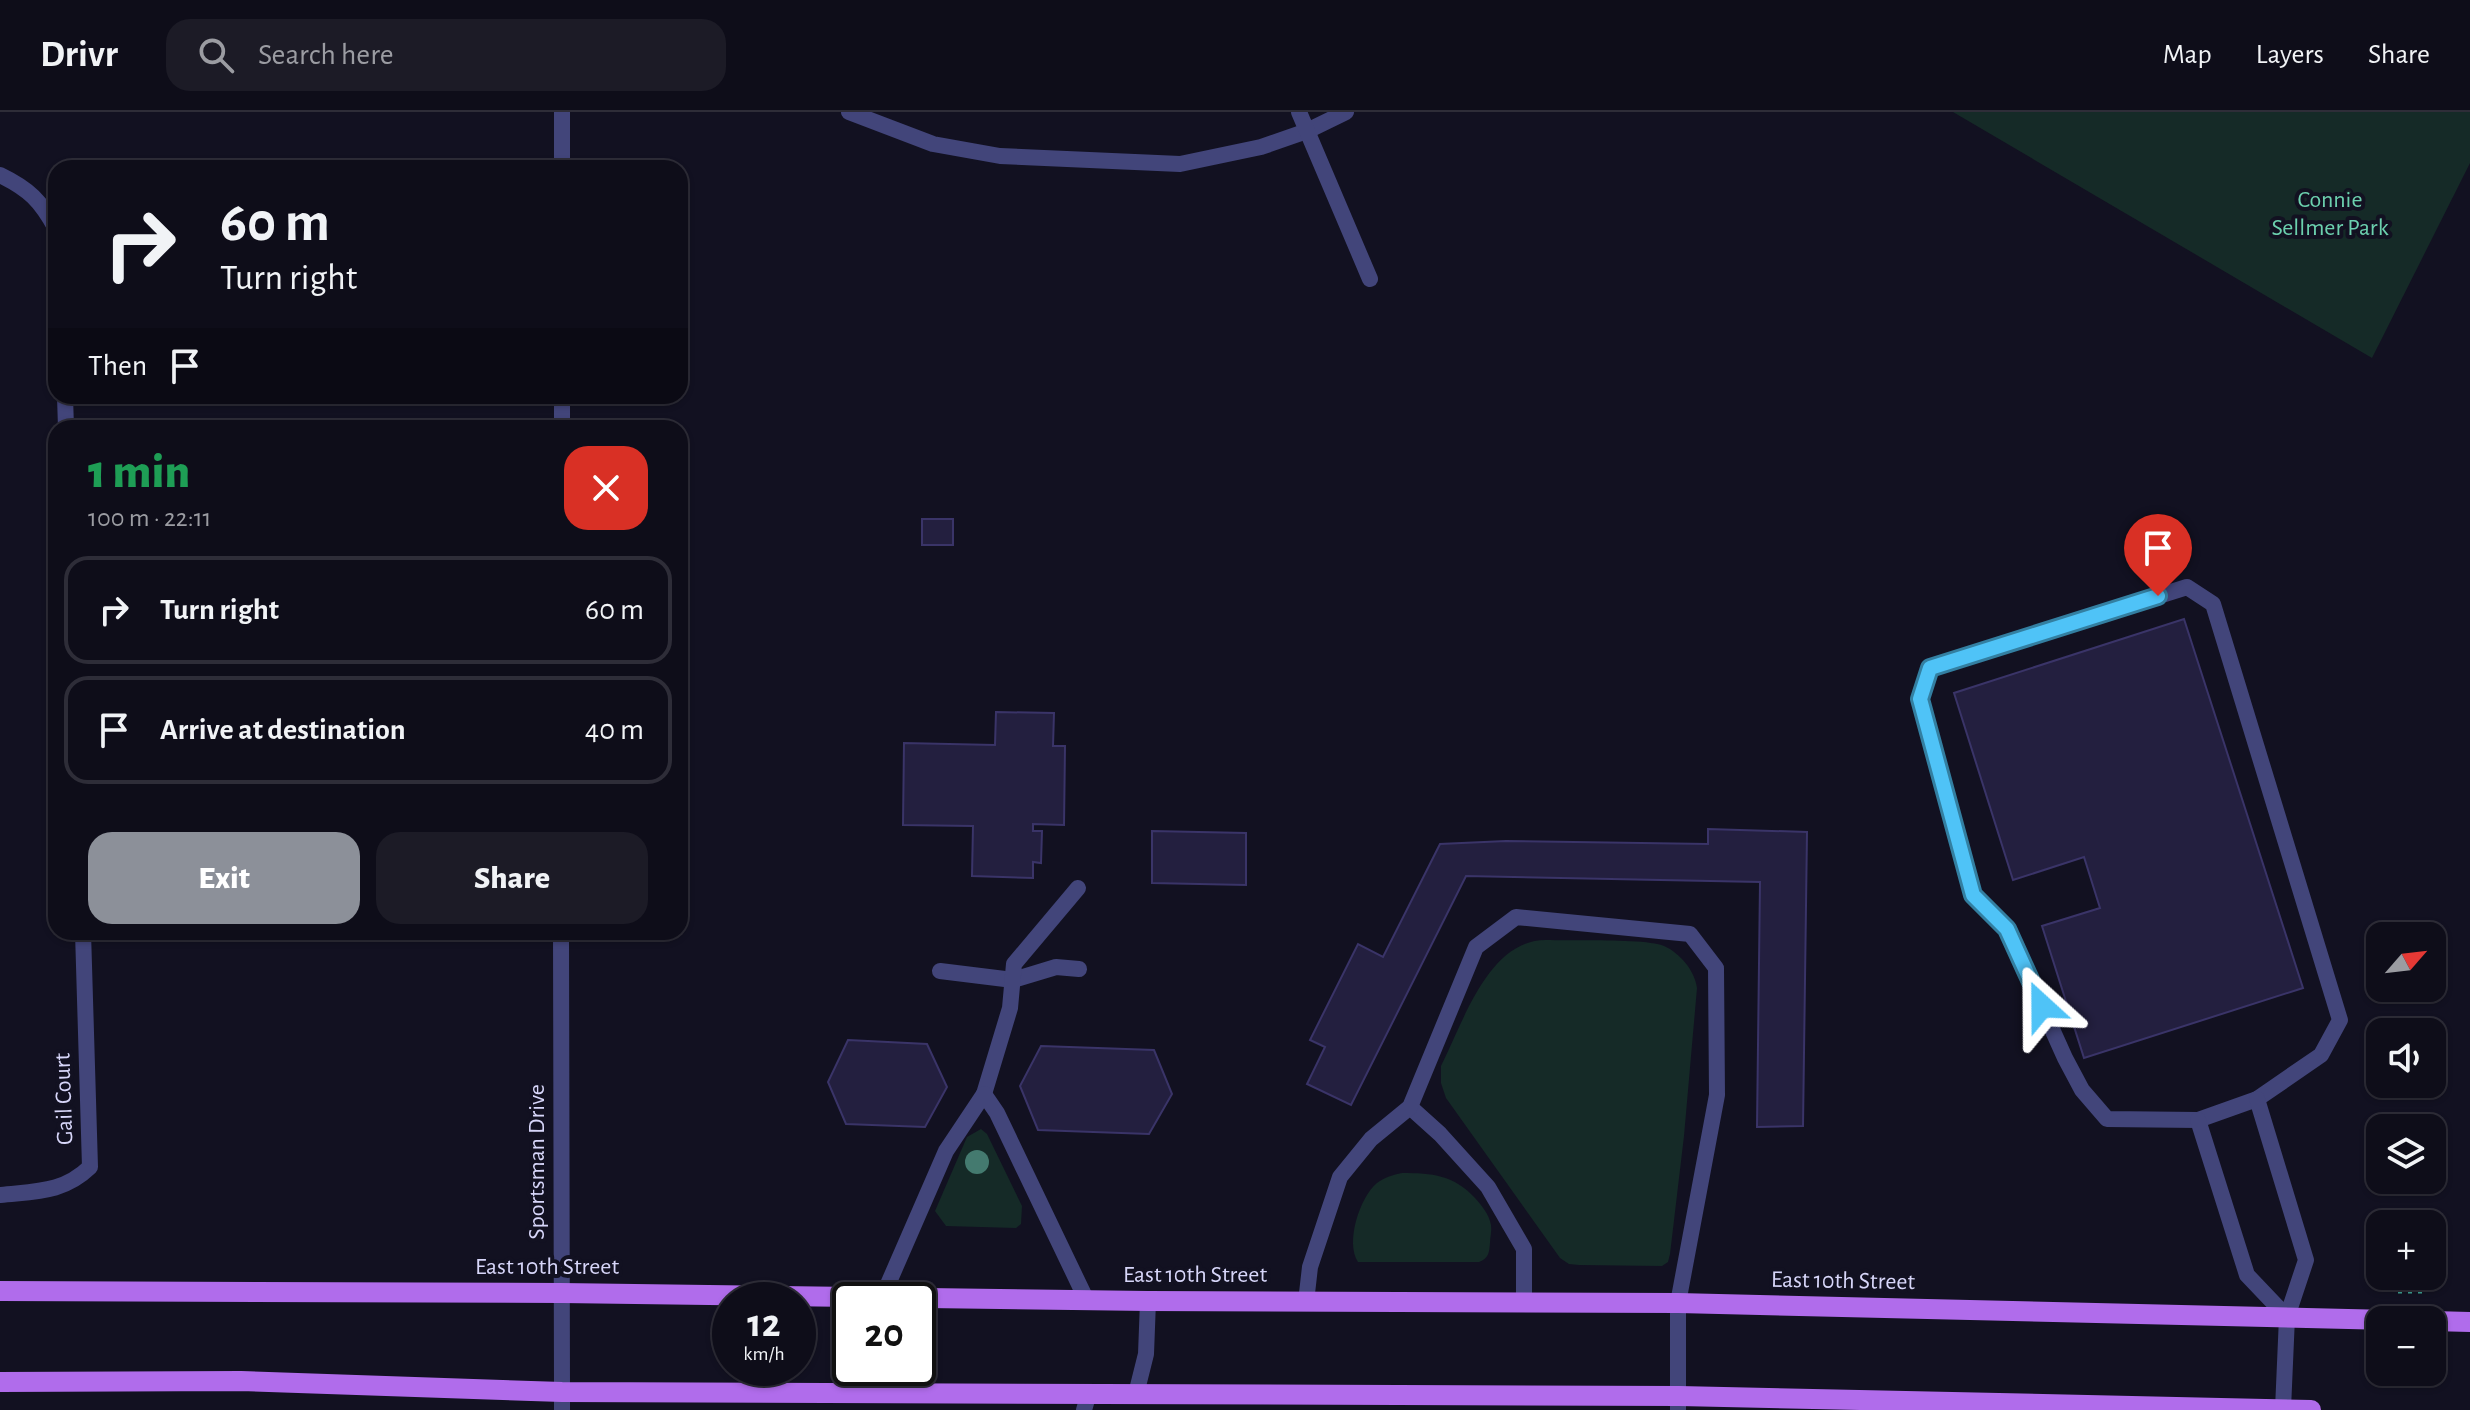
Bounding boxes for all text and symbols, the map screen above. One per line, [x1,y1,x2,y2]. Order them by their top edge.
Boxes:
search box [166,19,726,91]
icon: search [194,33,238,77]
text: Drivr [40,36,118,74]
text: Search here [258,40,394,70]
text: Map [2163,41,2212,69]
text: Layers [2256,41,2324,69]
text: Share [2368,41,2430,69]
park label: Connie Sellmer Park [2271,188,2389,240]
icon: right [88,192,192,296]
text: 60 m [220,195,330,251]
text: Turn right [220,260,357,296]
icon: arrive [163,344,207,388]
text: Then [88,351,147,381]
button: close [564,446,648,530]
text: 1 min [88,449,190,497]
text: 100 m · 22:11 [88,505,212,531]
pin [2124,514,2192,596]
icon: arrive [2136,526,2180,570]
icon: right [92,588,136,632]
text: Turn right [160,595,279,625]
text: 60 m [585,595,644,625]
icon: arrive [92,708,136,752]
text: Arrive at destination [160,715,406,745]
text: 40 m [585,715,644,745]
button: Exit [88,832,360,924]
button: Share [376,832,648,924]
north arrow [2366,922,2446,1002]
map controls [2366,922,2446,1386]
position arrow [2000,964,2084,1048]
button: sound [2366,1018,2446,1098]
street label: Gail Court [50,1052,78,1145]
street label: Sportsman Drive [525,1084,549,1240]
button: layers [2366,1114,2446,1194]
button: + [2366,1210,2446,1290]
street label: East 10th Street [475,1255,619,1279]
street label: East 10th Street [1123,1263,1267,1287]
street label: East 10th Street [1771,1268,1916,1294]
speed limit sign: 20 [832,1282,936,1386]
text: 12 [747,1304,781,1344]
button: − [2366,1306,2446,1386]
text: km/h [743,1344,785,1364]

